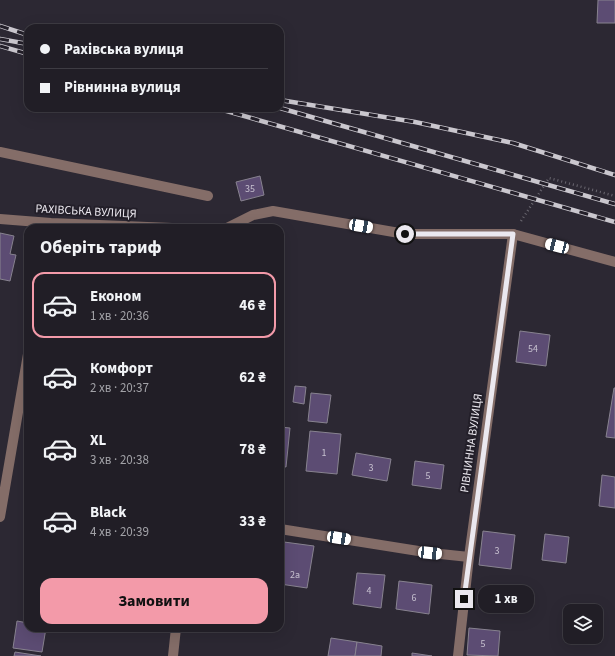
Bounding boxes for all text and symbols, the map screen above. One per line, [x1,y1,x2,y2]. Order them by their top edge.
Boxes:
text: Рахівська вулиця [64,39,184,60]
text: Рівнинна вулиця [64,77,181,98]
house number: 35 [245,182,255,196]
street label: РАХІВСЬКА ВУЛИЦЯ [35,200,137,223]
car [348,218,374,234]
route start [396,225,414,243]
text: Оберіть тариф [40,235,162,260]
car [544,237,570,255]
text: Економ [90,286,141,307]
icon: car [42,287,78,323]
text: 46 ₴ [239,295,266,316]
text: 1 хв · 20:36 [90,307,149,325]
house number: 54 [528,342,538,356]
text: Комфорт [90,358,153,379]
icon: car [42,359,78,395]
text: 62 ₴ [239,367,266,388]
text: 2 хв · 20:37 [90,379,149,397]
street label: РІВНИННА ВУЛИЦЯ [456,392,487,494]
text: XL [90,430,106,451]
icon: car [42,431,78,467]
text: 78 ₴ [239,439,266,460]
house number: 1 [322,446,327,460]
text: 3 хв · 20:38 [90,451,149,469]
house number: 3 [369,461,374,475]
house number: 5 [426,469,431,483]
text: Black [90,502,127,523]
icon: car [42,503,78,539]
text: 33 ₴ [239,511,266,532]
text: 4 хв · 20:39 [90,523,149,541]
car [326,530,352,546]
house number: 3 [495,544,500,558]
car [417,546,443,560]
house number: 2а [290,568,300,582]
button: Замовити [40,578,268,624]
house number: 4 [367,584,372,598]
callout: 1 хв [478,585,534,613]
route end [455,590,473,608]
text: 1 хв [494,590,518,608]
house number: 6 [412,591,417,605]
map controls [563,604,603,644]
button: layers [563,604,603,644]
house number: 5 [481,637,486,651]

